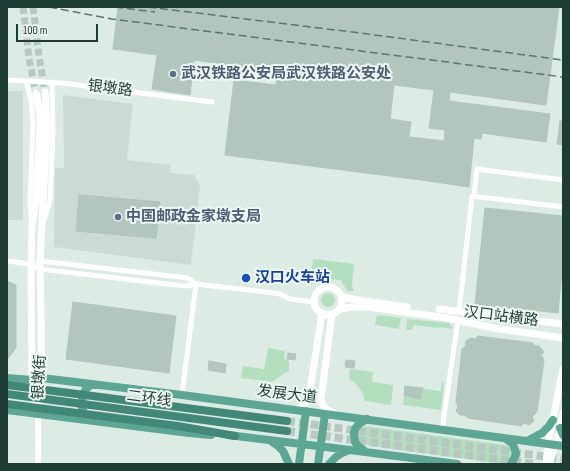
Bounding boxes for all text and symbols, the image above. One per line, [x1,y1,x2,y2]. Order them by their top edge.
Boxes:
scale bar [18,16,100,42]
text: 100 m [23,23,48,38]
place label: 武汉铁路公安局武汉铁路公安处 [181,65,391,83]
marker: 武汉铁路公安局武汉铁路公安处 [168,69,178,79]
street label: 银墩路 [87,77,133,101]
place label: 中国邮政金家墩支局 [126,208,261,226]
marker: 中国邮政金家墩支局 [113,212,123,222]
place label: 汉口火车站 [255,269,330,287]
marker: 汉口火车站 [240,272,252,284]
street label: 汉口站横路 [463,303,539,331]
street label: 银墩街 [30,354,50,400]
street label: 发展大道 [256,382,318,408]
street label: 二环线 [126,387,172,411]

